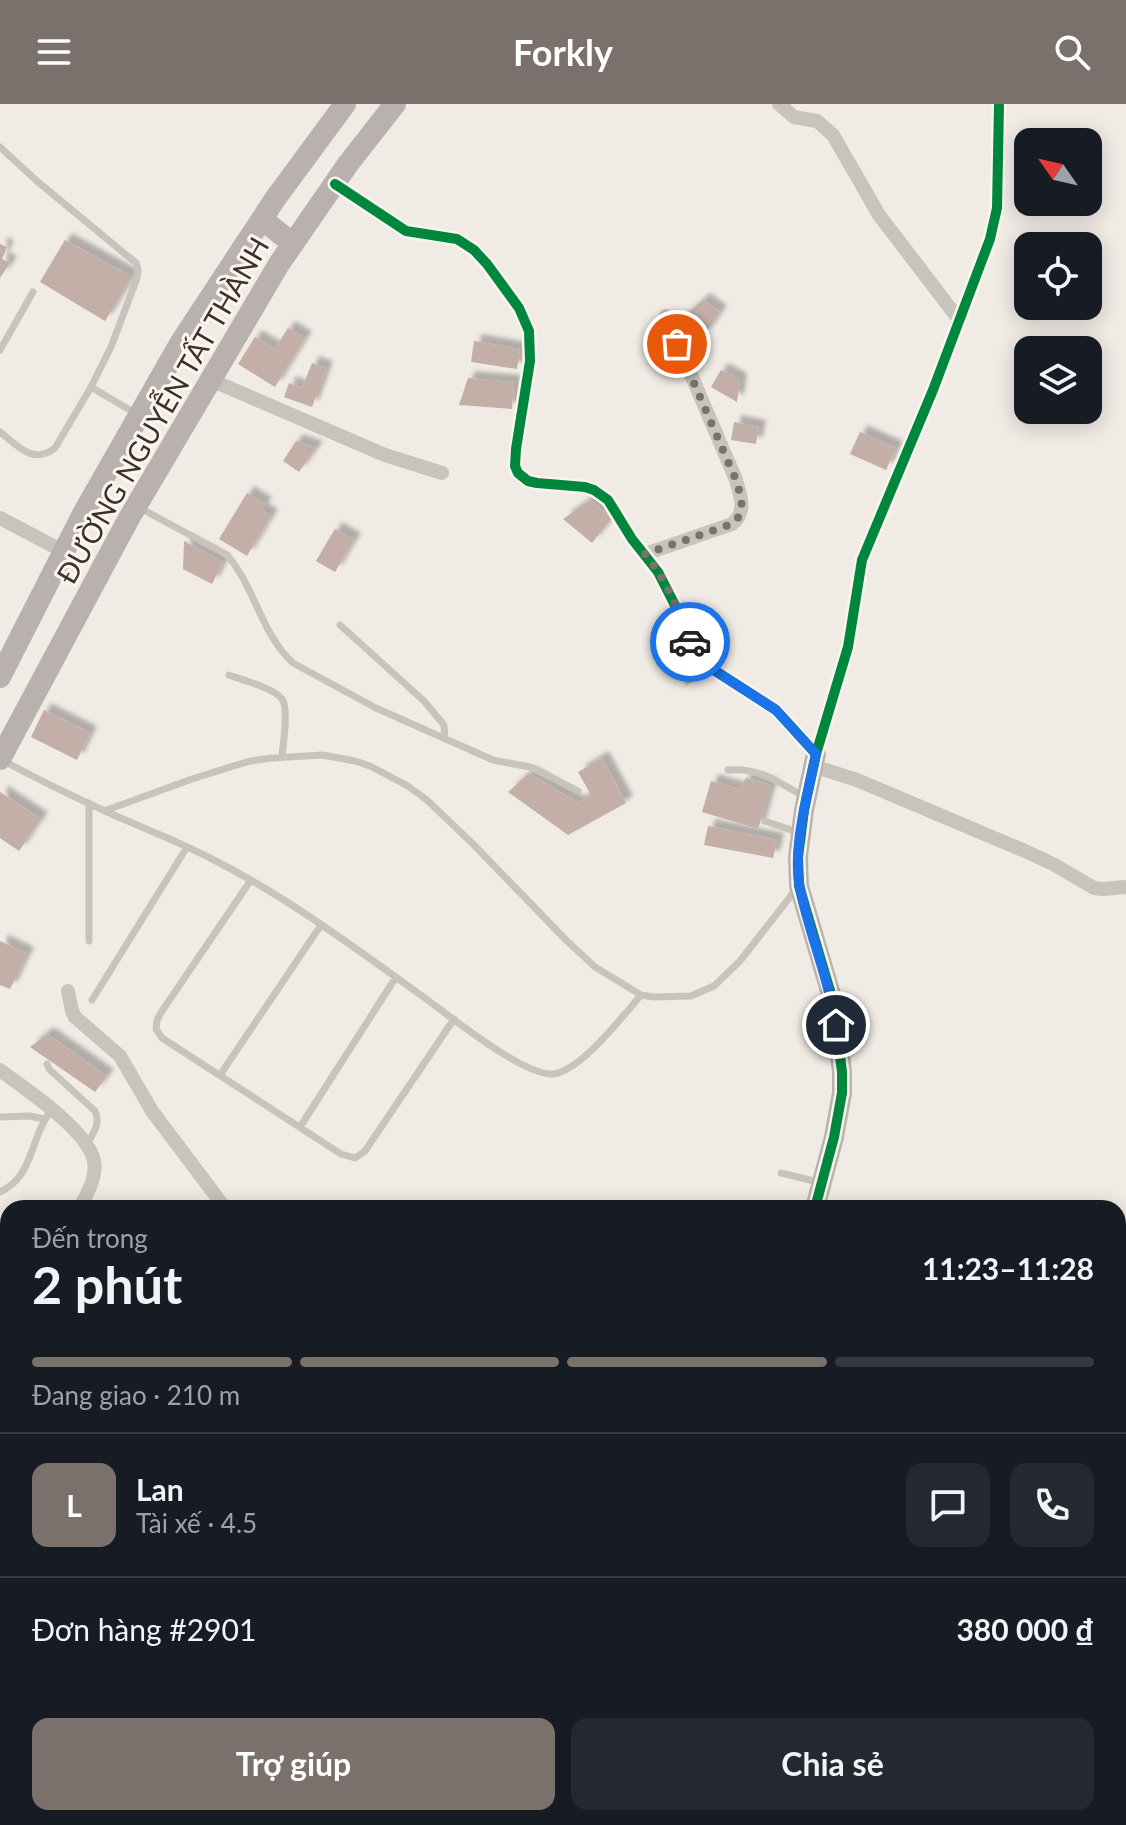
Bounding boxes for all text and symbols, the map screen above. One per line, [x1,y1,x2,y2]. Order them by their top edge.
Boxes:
icon: menu [32,30,76,74]
text: Forkly [513,30,613,74]
icon: search [1050,30,1094,74]
north arrow [1014,128,1102,216]
map controls [1014,128,1102,424]
street label: ĐƯỜNG NGUYỄN TẤT THÀNH [46,229,275,589]
button: locate [1014,232,1102,320]
pin [643,310,711,378]
icon: bag [655,322,699,366]
button: layers [1014,336,1102,424]
courier [650,602,730,682]
icon: car [668,620,712,664]
pin [802,991,870,1059]
icon: home [814,1003,858,1047]
text: Đến trong [32,1222,148,1254]
text: 11:23–11:28 [922,1250,1094,1286]
text: 2 phút [32,1253,182,1315]
text: Đang giao · 210 m [32,1379,240,1411]
button: chat [906,1463,990,1547]
button: phone [1010,1463,1094,1547]
text: Lan [136,1471,184,1507]
text: L [66,1487,82,1523]
text: Tài xế · 4.5 [136,1507,257,1539]
text: Đơn hàng #2901 [32,1611,256,1647]
text: 380 000 ₫ [956,1611,1094,1647]
button: Trợ giúp [32,1718,555,1810]
button: Chia sẻ [571,1718,1094,1810]

